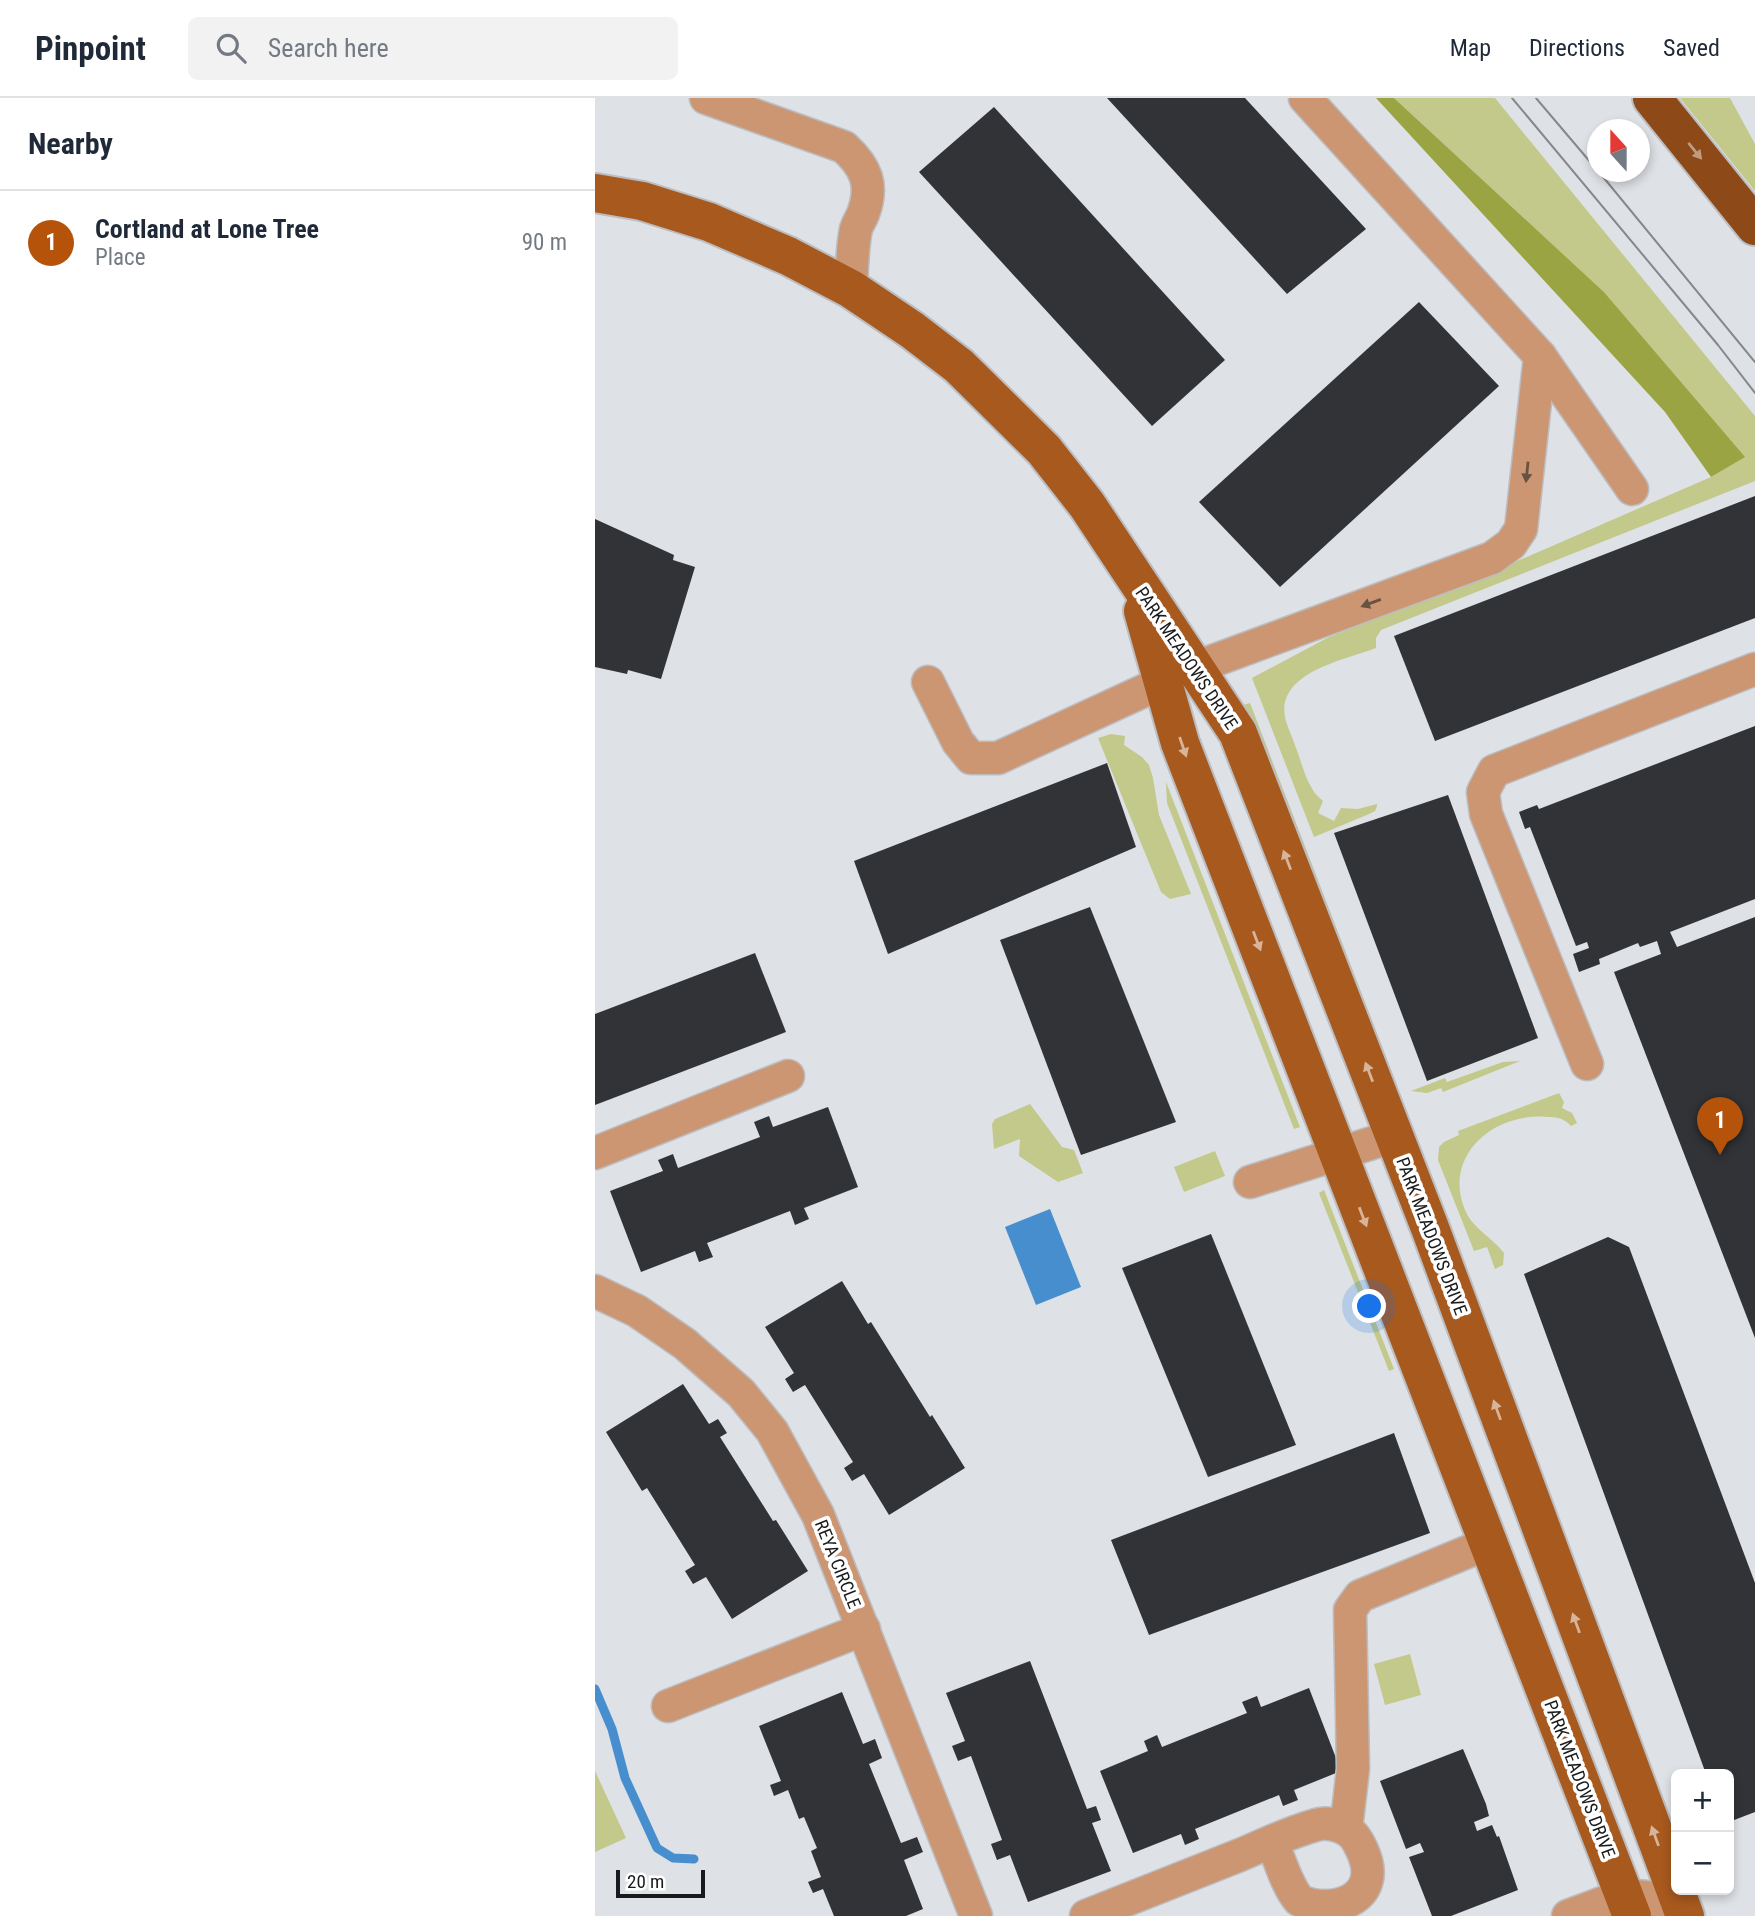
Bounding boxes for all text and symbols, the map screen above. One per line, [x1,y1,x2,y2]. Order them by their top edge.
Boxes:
search box [188,17,678,80]
text: Pinpoint [35,29,146,68]
icon: search [212,29,250,67]
text: Search here [268,33,389,63]
text: Map [1450,34,1491,62]
text: Directions [1529,34,1625,62]
text: Saved [1663,34,1720,62]
north arrow [1587,119,1650,182]
text: Nearby [28,126,113,161]
one-way arrow [1688,141,1703,159]
text: Cortland at Lone Tree [95,214,319,244]
text: 1 [45,229,57,256]
text: 90 m [522,229,567,256]
text: Place [95,244,145,271]
one-way arrow [1521,462,1532,484]
street label: PARK MEADOWS DRIVE [1132,583,1242,733]
one-way arrow [1361,598,1382,609]
one-way arrow [1177,737,1188,758]
one-way arrow [1282,849,1293,870]
one-way arrow [1251,931,1262,952]
one-way arrow [1364,1061,1375,1082]
pin: 1 [1697,1097,1743,1155]
street label: PARK MEADOWS DRIVE [1392,1154,1472,1318]
one-way arrow [1357,1206,1368,1227]
your location [1352,1289,1386,1323]
one-way arrow [1491,1399,1502,1420]
street label: REYA CIRCLE [811,1517,865,1611]
one-way arrow [1570,1612,1581,1633]
street label: PARK MEADOWS DRIVE [1540,1697,1620,1861]
map controls [1671,1769,1734,1895]
button: + [1671,1769,1734,1832]
one-way arrow [1650,1826,1661,1847]
button: − [1671,1832,1734,1895]
scale bar [616,1867,705,1899]
text: 20 m [627,1870,664,1893]

